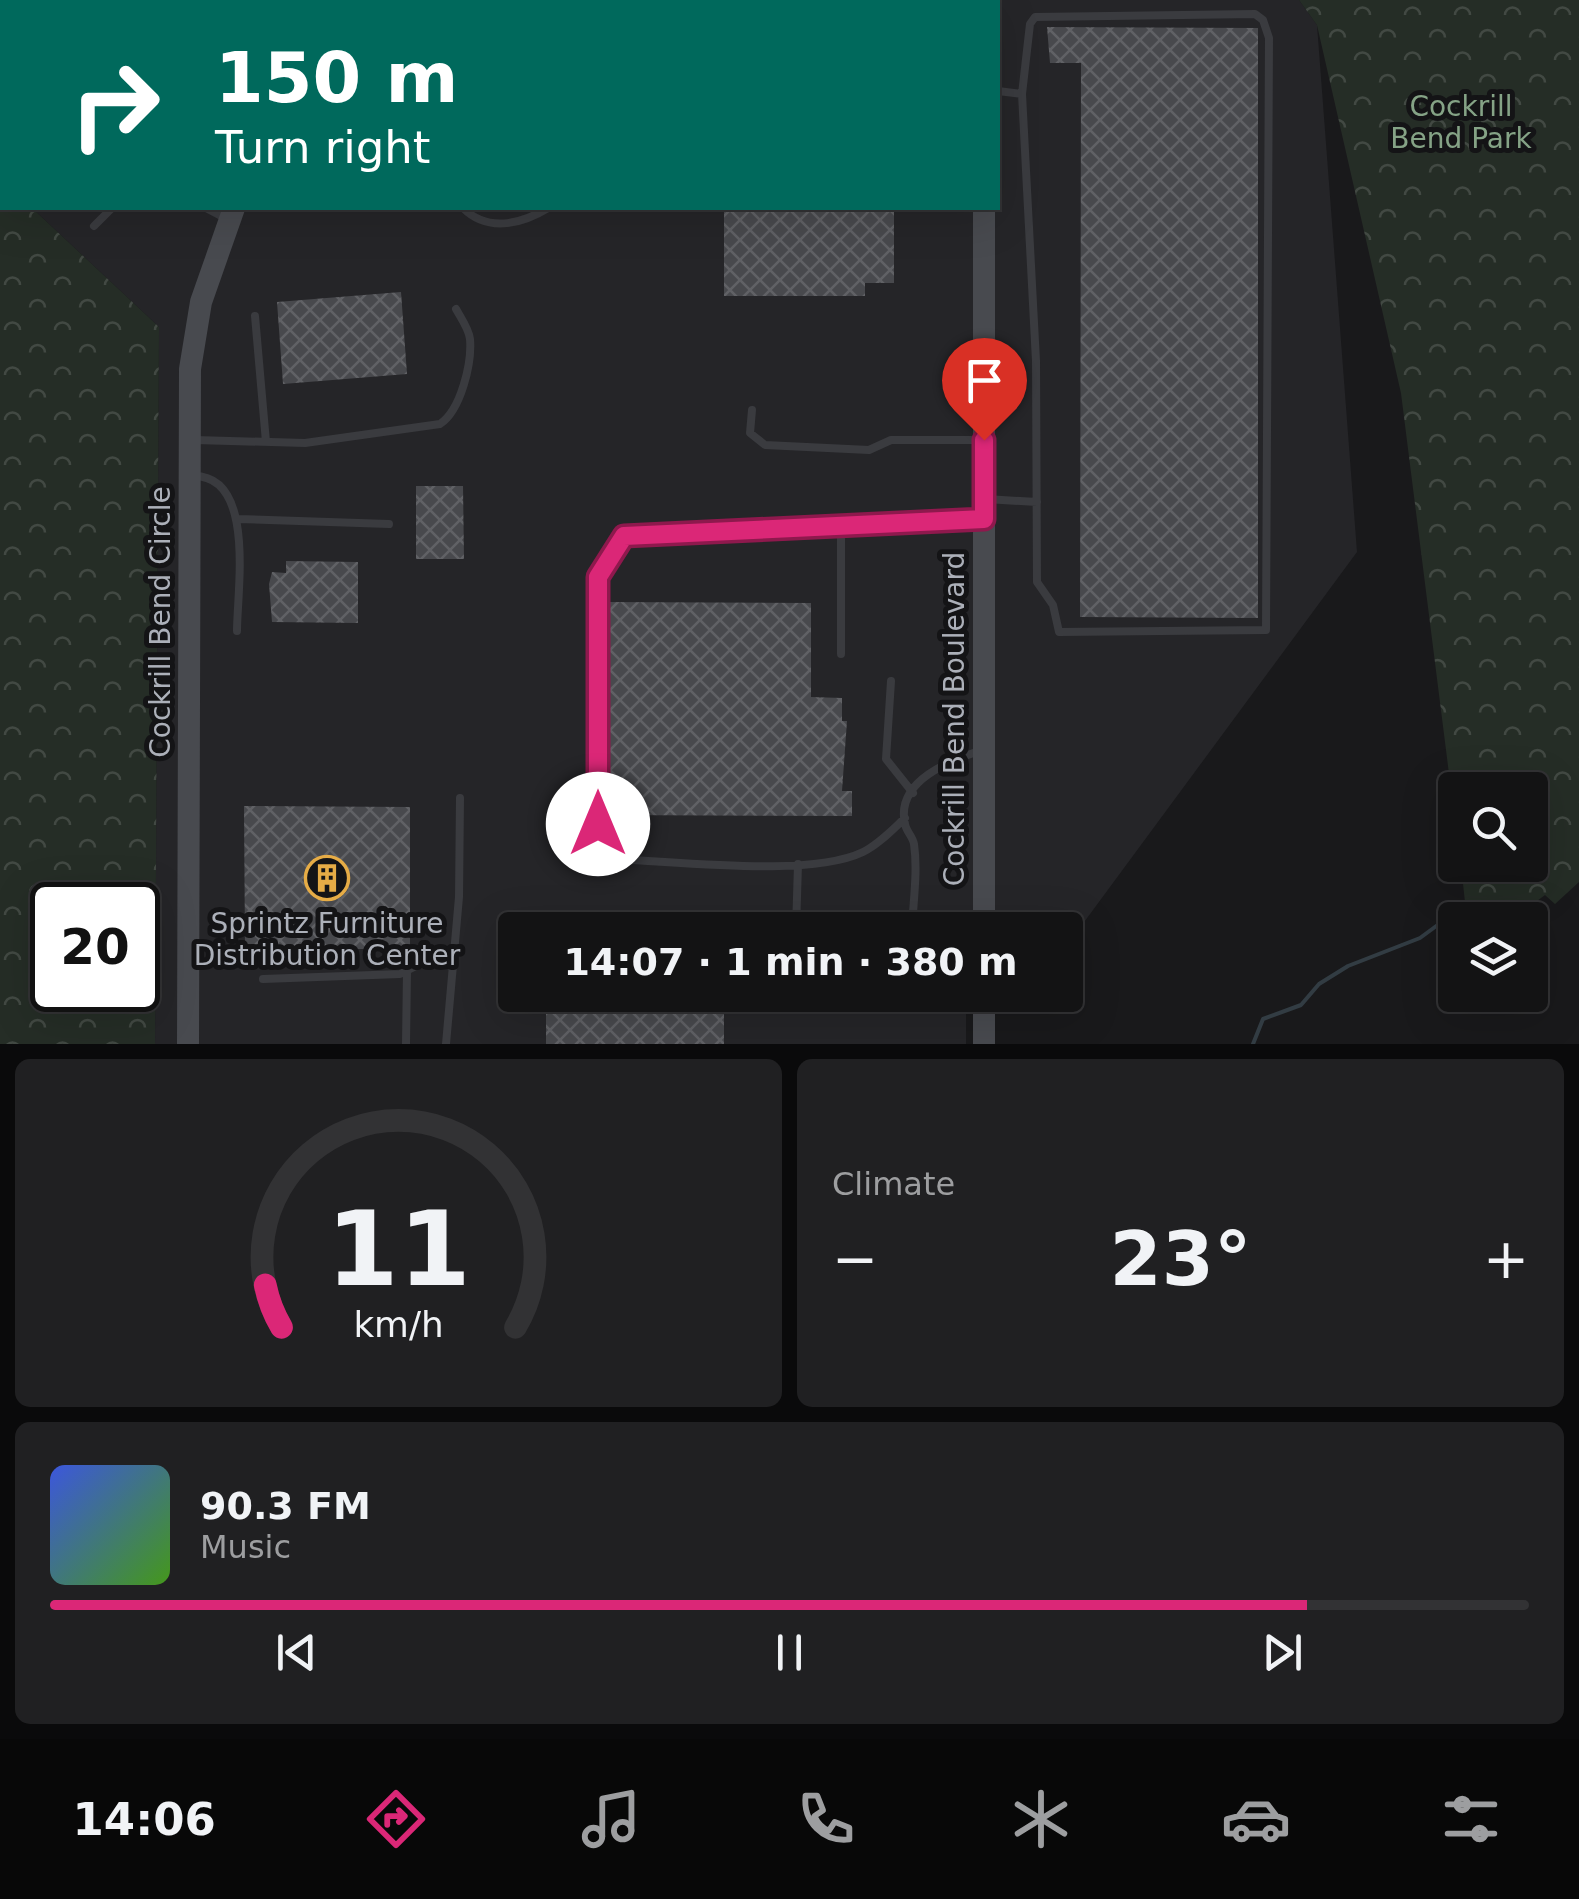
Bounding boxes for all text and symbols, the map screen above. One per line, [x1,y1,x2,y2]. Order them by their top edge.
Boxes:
text: 150 m [215,37,458,119]
icon: right [50,40,180,170]
park label: Cockrill Bend Park [1390,90,1532,155]
text: Turn right [215,121,430,174]
pin [942,338,1027,441]
icon: arrive [957,353,1012,408]
street label: Cockrill Bend Circle [144,486,177,758]
street label: Cockrill Bend Boulevard [938,552,971,886]
position arrow [546,772,650,876]
map controls [1438,772,1548,1012]
button: search [1438,772,1548,882]
building icon: Sprintz Furniture Distribution Center [304,855,350,901]
speed limit sign: 20 [30,882,160,1012]
button: layers [1438,902,1548,1012]
place label: Sprintz Furniture Distribution Center [194,907,461,972]
text: 14:07 · 1 min · 380 m [563,940,1018,984]
text: Climate [832,1165,955,1203]
text: 11 [326,1188,471,1310]
text: 23° [1110,1215,1251,1303]
text: − [832,1227,878,1291]
text: + [1483,1227,1529,1291]
text: km/h [353,1304,444,1345]
text: 90.3 FM [200,1484,371,1528]
text: Music [200,1528,291,1566]
icon: previous [269,1625,324,1680]
icon: pause [762,1625,817,1680]
icon: next [1255,1625,1310,1680]
icon: directions [361,1784,431,1854]
icon: music [576,1784,646,1854]
icon: phone [791,1784,861,1854]
icon: climate [1006,1784,1076,1854]
icon: car [1221,1784,1291,1854]
icon: filters [1436,1784,1506,1854]
text: 14:06 [73,1793,216,1846]

